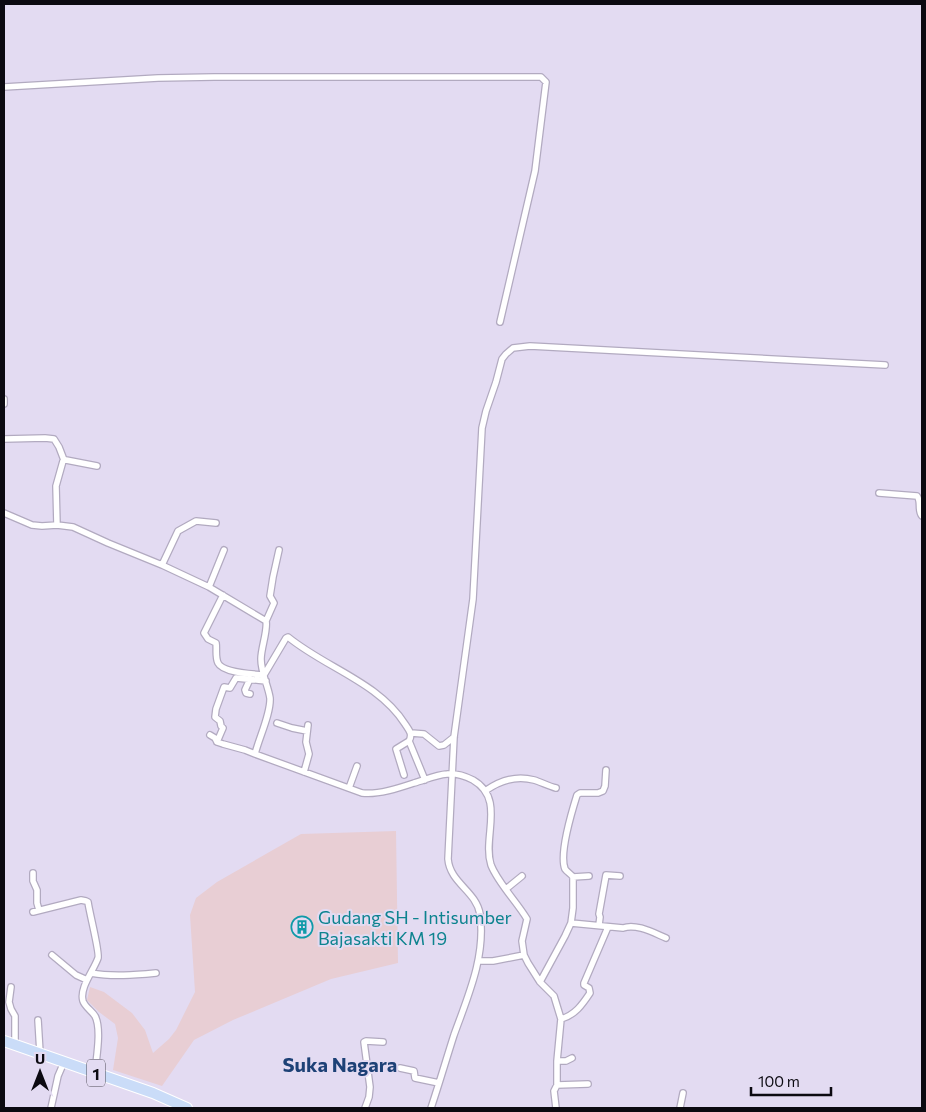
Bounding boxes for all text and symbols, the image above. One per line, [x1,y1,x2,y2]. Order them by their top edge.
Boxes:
place label: Gudang SH - Intisumber Bajasakti KM 19 [318,906,512,949]
building icon: Gudang SH - Intisumber Bajasakti KM 19 [290,915,314,939]
north arrow [15,1047,65,1097]
text: U [35,1050,45,1067]
district label: Suka Nagara [283,1052,397,1076]
road number: 1 [87,1060,105,1086]
scale bar [751,1064,831,1096]
text: 100 m [758,1072,800,1090]

